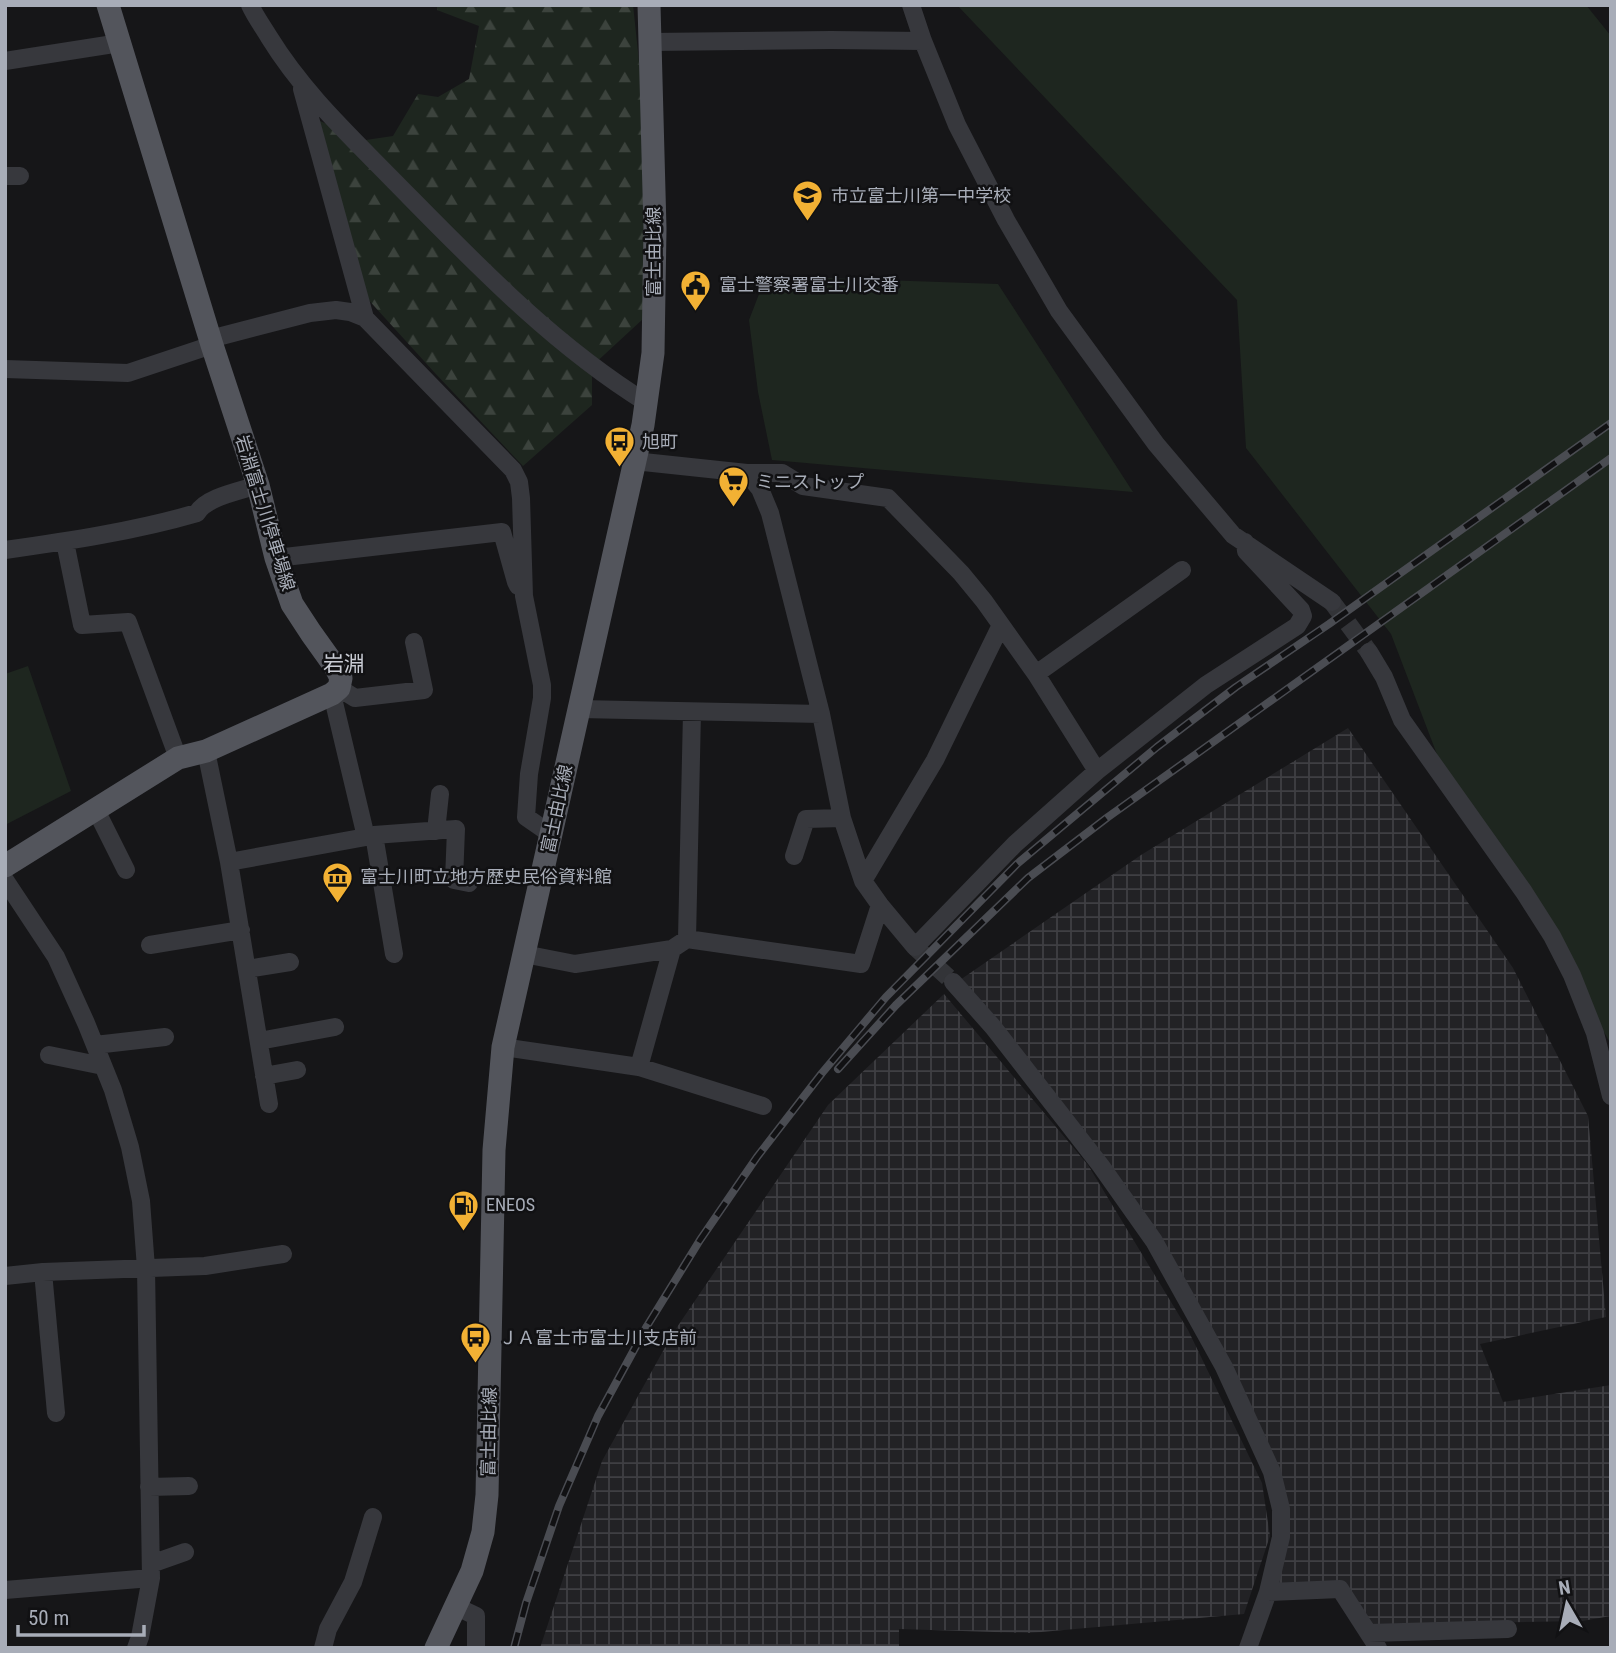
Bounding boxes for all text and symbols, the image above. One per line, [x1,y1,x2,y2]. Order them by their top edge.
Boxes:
school or university icon: 市立富士川第一中学校 [791,179,825,223]
place label: 市立富士川第一中学校 [831,185,1011,206]
street label: 富士由比線 [643,207,664,297]
public building icon: 富士警察署富士川交番 [679,268,713,312]
place label: 富士警察署富士川交番 [719,274,899,295]
bus stop icon: 旭町 [602,425,636,469]
place label: 旭町 [642,431,678,452]
street label: 岩淵富士川停車場線 [232,432,299,593]
supermarket icon: ミニストップ [716,465,750,509]
place label: ミニストップ [756,471,864,492]
district label: 岩淵 [323,652,365,676]
street label: 富士由比線 [537,763,576,855]
museum icon: 富士川町立地方歴史民俗資料館 [320,860,354,904]
place label: 富士川町立地方歴史民俗資料館 [360,866,612,887]
fuel station icon: ENEOS [446,1188,480,1232]
place label: ENEOS [486,1194,535,1215]
bus stop icon: ＪＡ富士市富士川支店前 [459,1321,493,1365]
place label: ＪＡ富士市富士川支店前 [499,1327,697,1348]
street label: 富士由比線 [477,1387,500,1477]
north arrow [1532,1569,1602,1639]
text: N [1557,1575,1572,1600]
scale bar [18,1594,144,1638]
text: 50 m [28,1606,69,1630]

